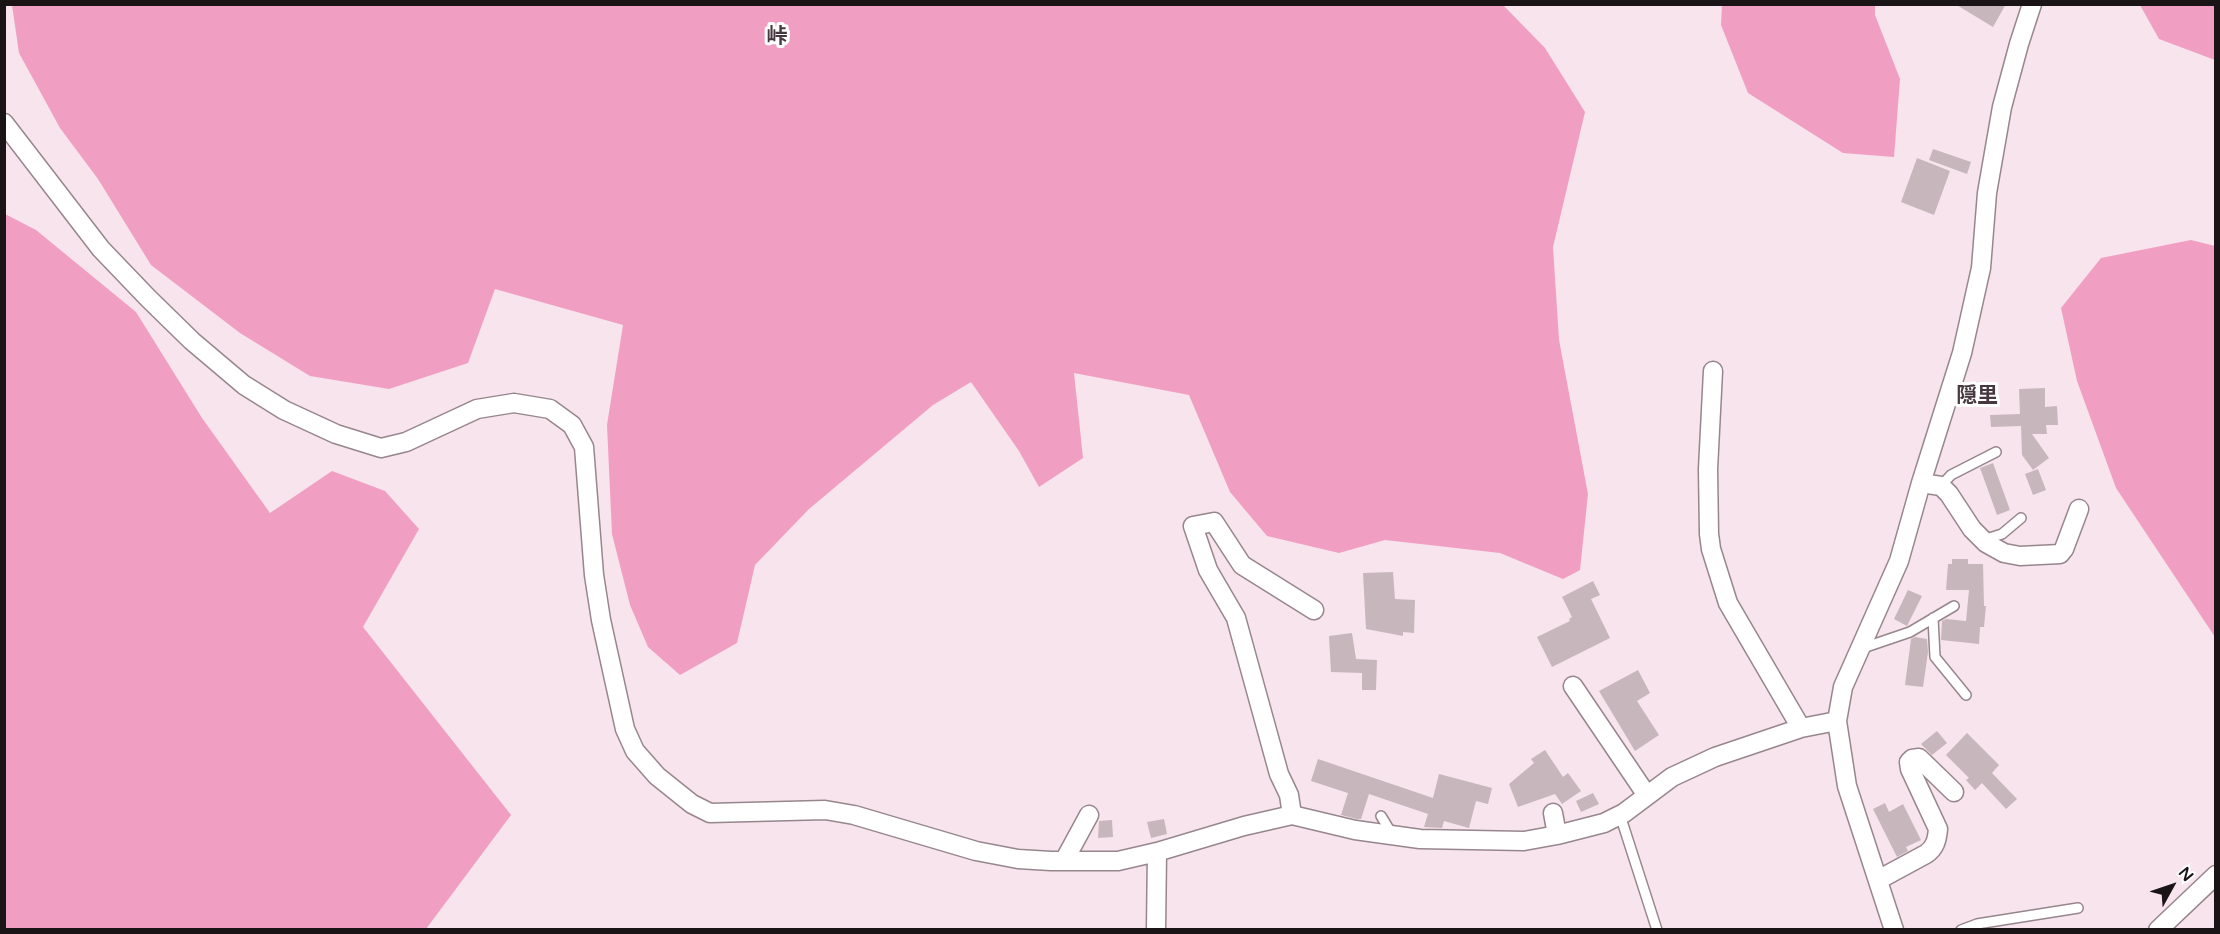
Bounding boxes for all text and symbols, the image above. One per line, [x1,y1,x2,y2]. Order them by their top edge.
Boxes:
district label: 峠 [767,24,787,50]
district label: 隠里 [1956,383,1998,409]
north arrow [2142,856,2202,916]
text: N [2174,863,2198,886]

